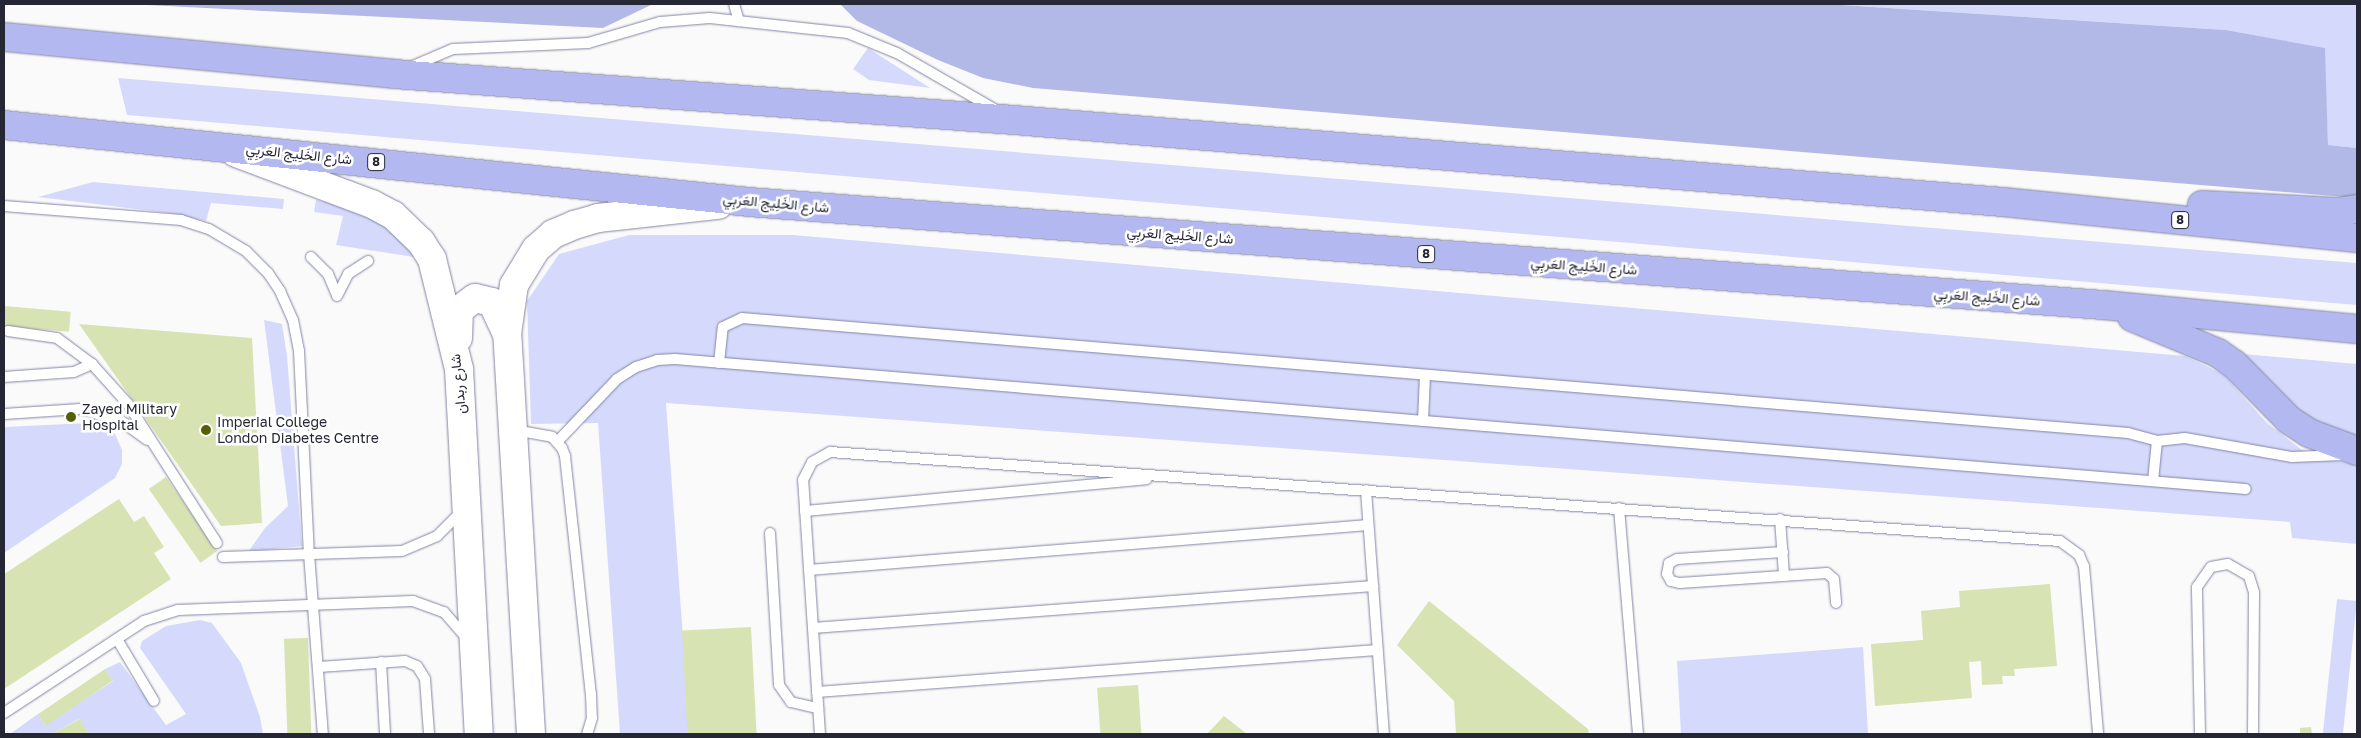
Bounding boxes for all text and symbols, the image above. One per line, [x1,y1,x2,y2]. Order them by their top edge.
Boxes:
street label: شارع الخَلِيج العَربِي [245,140,353,168]
road number: 8 [366,152,386,172]
street label: شارع الخَلِيج العَربِي [722,190,830,216]
road number: 8 [2170,210,2190,230]
street label: شارع الخَلِيج العَربِي [1126,223,1234,247]
road number: 8 [1416,244,1436,264]
street label: شارع الخَلِيج العَربِي [1530,254,1638,278]
street label: شارع الخَلِيج العَربِي [1933,285,2041,309]
street label: شارع ربدان [446,353,470,415]
place label: Zayed Military Hospital [82,401,177,434]
marker: Zayed Military Hospital [64,410,78,424]
place label: Imperial College London Diabetes Centre [217,414,379,447]
marker: Imperial College London Diabetes Centre [199,423,213,437]

